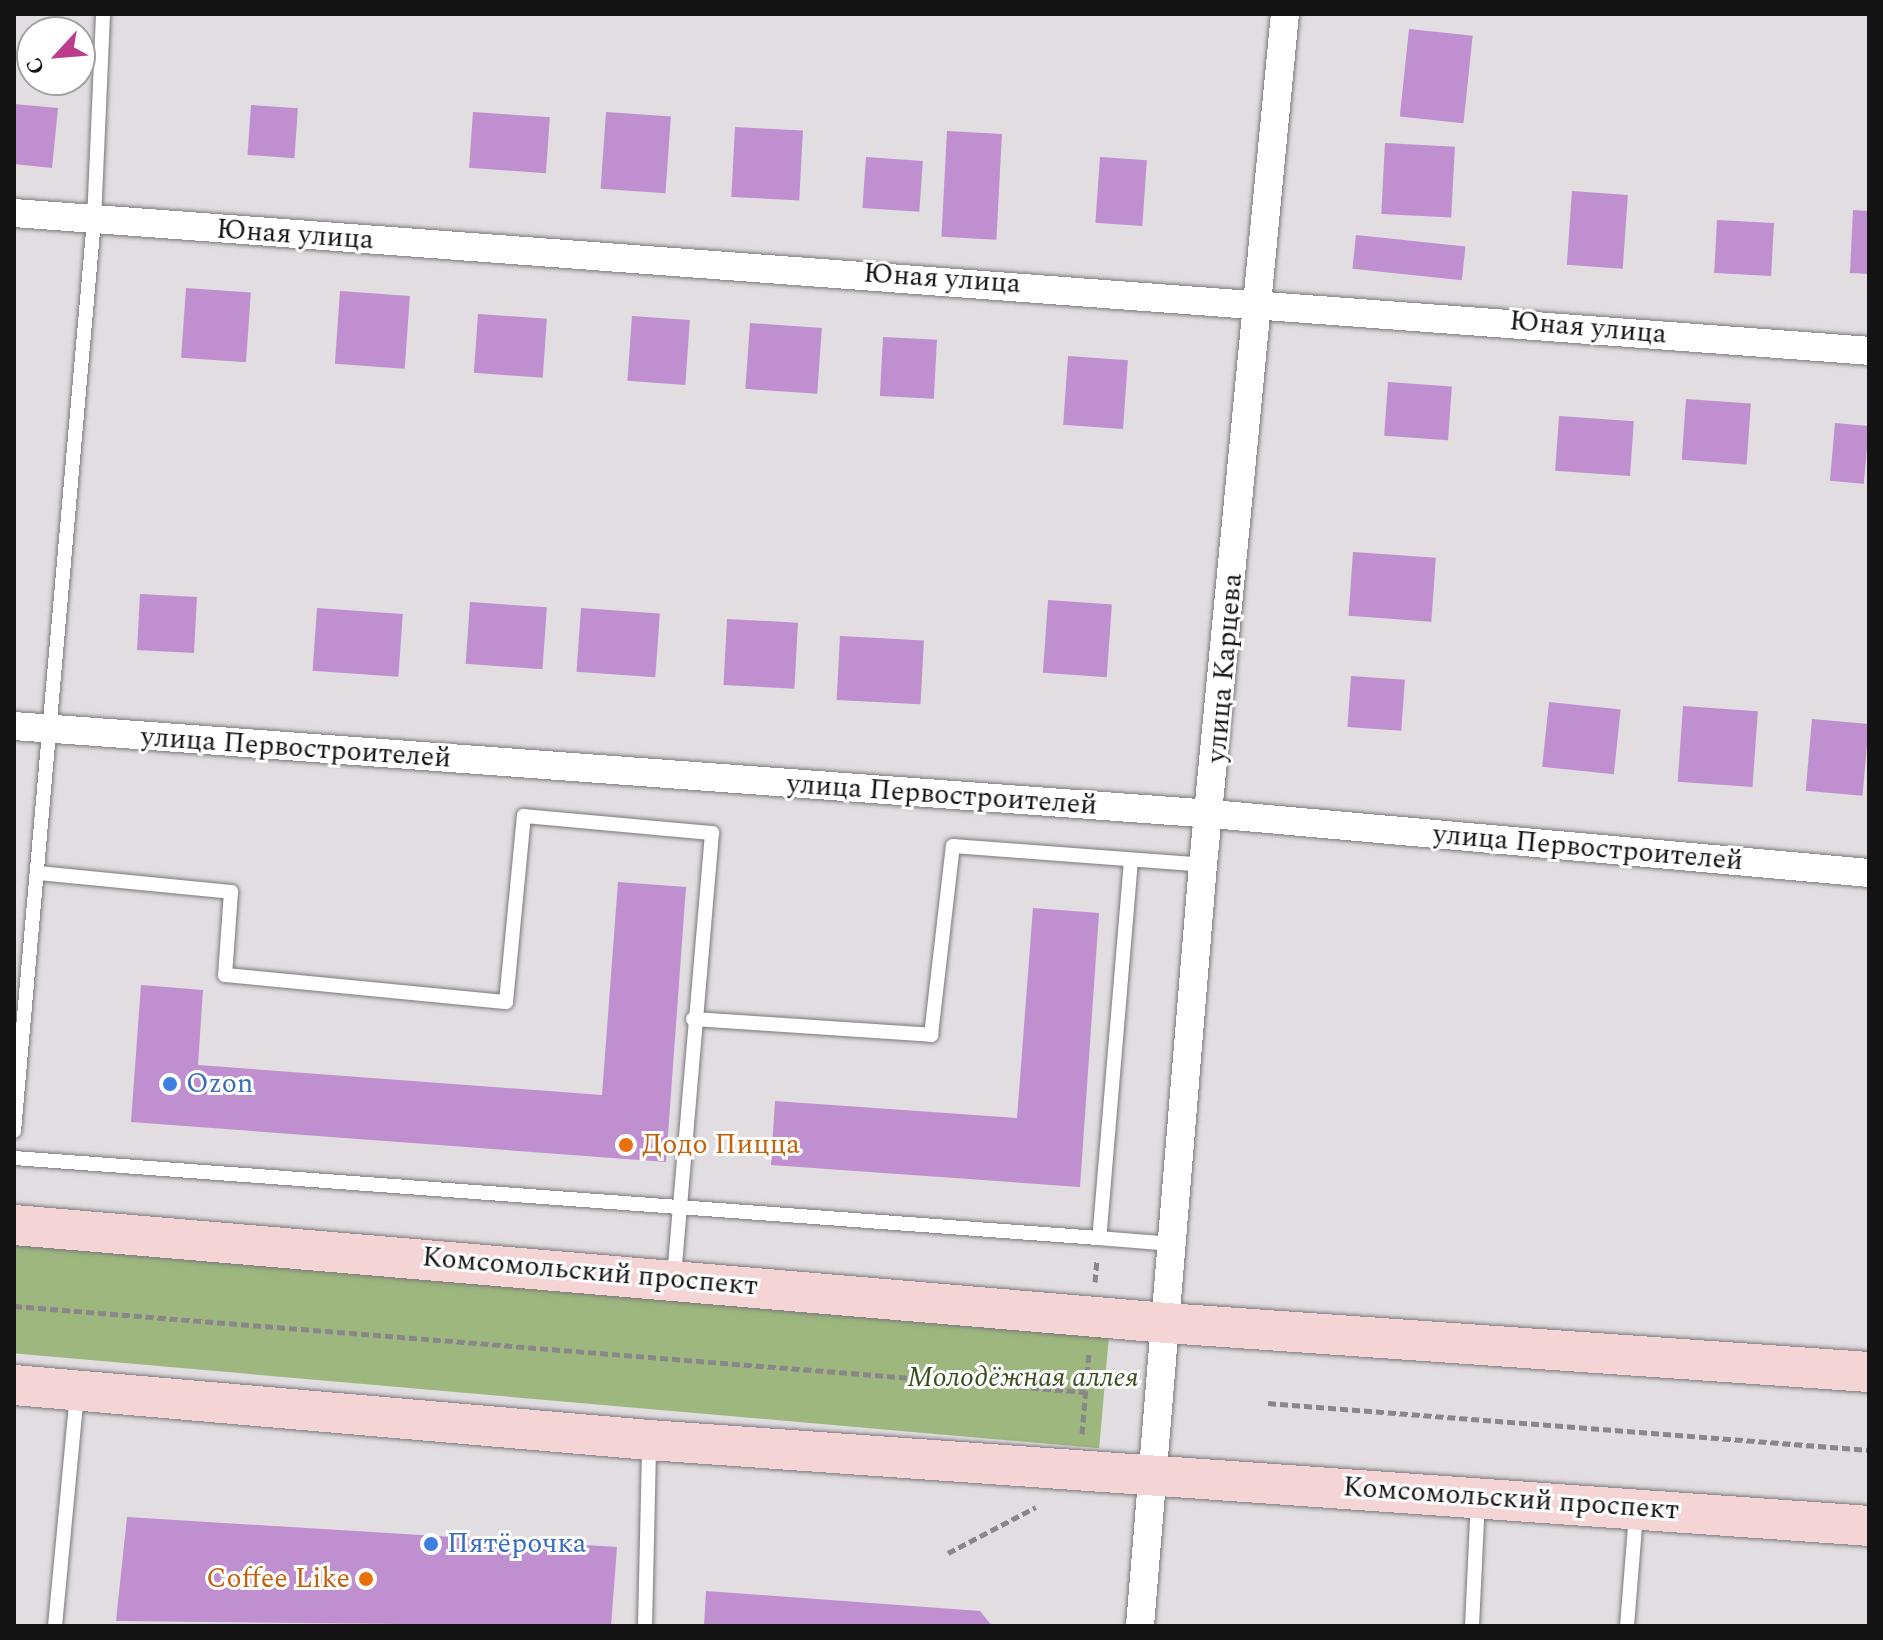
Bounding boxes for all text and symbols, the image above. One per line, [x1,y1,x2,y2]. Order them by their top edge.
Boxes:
north arrow [16,16,96,96]
text: С [18,52,54,80]
street label: Юная улица [215,213,375,257]
street label: Юная улица [862,257,1022,301]
street label: Юная улица [1508,304,1668,352]
street label: улица Карцева [1200,572,1250,764]
street label: улица Первостроителей [140,720,452,776]
street label: улица Первостроителей [786,767,1098,823]
street label: улица Первостроителей [1432,818,1744,878]
place label: Ozon [186,1067,253,1101]
marker: Ozon [161,1075,179,1093]
place label: Додо Пицца [642,1128,800,1162]
marker: Додо Пицца [617,1136,635,1154]
street label: Комсомольский проспект [421,1241,759,1303]
park label: Молодёжная аллея [907,1361,1139,1395]
street label: Комсомольский проспект [1342,1470,1680,1528]
place label: Пятёрочка [447,1527,586,1561]
marker: Пятёрочка [422,1535,440,1553]
place label: Coffee Like [206,1562,350,1596]
marker: Coffee Like [357,1570,375,1588]

